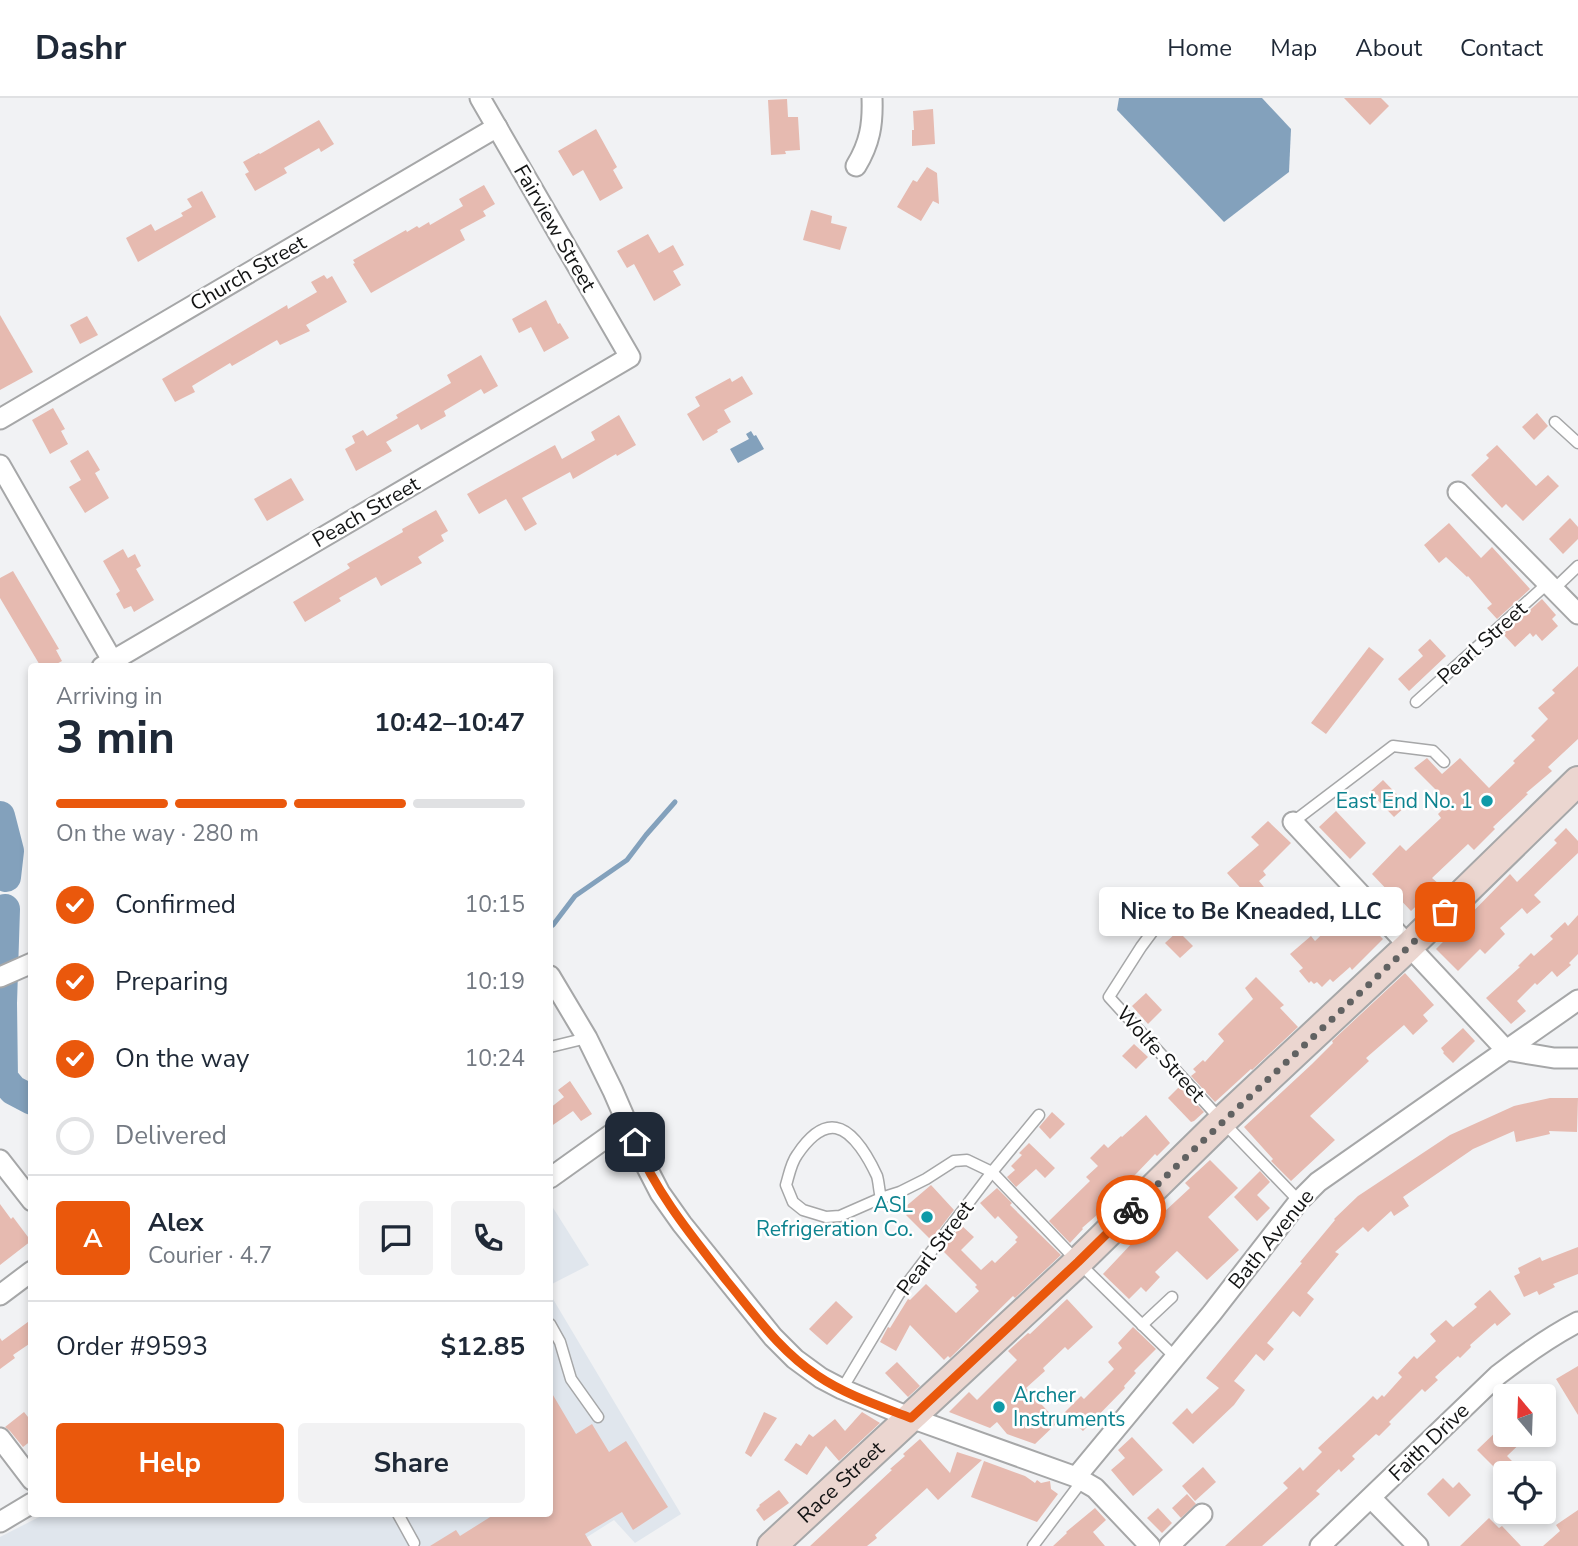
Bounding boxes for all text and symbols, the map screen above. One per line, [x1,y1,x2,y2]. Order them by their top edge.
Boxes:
text: Dashr [35,26,127,71]
text: Home [1167,32,1232,64]
text: Map [1270,32,1317,64]
text: About [1355,32,1422,64]
text: Contact [1460,32,1543,64]
street label: Fairview Street [507,159,603,297]
street label: Church Street [185,228,312,318]
street label: Peach Street [307,470,425,554]
street label: Pearl Street [1431,595,1533,691]
text: Arriving in [56,681,163,712]
text: 10:42–10:47 [374,705,525,740]
text: 3 min [56,706,175,769]
place label: East End No. 1 [1336,787,1473,815]
marker: East End No. 1 [1479,793,1495,809]
text: On the way · 280 m [56,818,259,849]
pin [1415,882,1475,942]
icon: check [56,886,94,924]
text: Confirmed [115,887,236,922]
callout: Nice to Be Kneaded, LLC [1098,888,1403,936]
text: 10:15 [465,889,525,920]
icon: bag [1426,893,1464,931]
text: Nice to Be Kneaded, LLC [1120,896,1382,927]
icon: check [56,963,94,1001]
text: Preparing [115,964,228,999]
text: 10:19 [465,966,525,997]
street label: Wolfe Street [1110,1000,1212,1109]
icon: check [56,1040,94,1078]
text: On the way [115,1041,249,1076]
text: 10:24 [465,1043,525,1074]
pin [605,1112,665,1172]
text: Delivered [115,1118,227,1153]
icon: home [616,1123,654,1161]
courier [1096,1175,1166,1245]
street label: Bath Avenue [1222,1183,1320,1295]
place label: ASL Refrigeration Co. [756,1191,914,1243]
icon: bike [1112,1191,1150,1229]
street label: Pearl Street [890,1195,980,1301]
button: chat [359,1201,433,1275]
button: phone [451,1201,525,1275]
text: Alex [148,1205,204,1240]
marker: ASL Refrigeration Co. [919,1209,935,1225]
text: A [83,1221,103,1256]
text: Courier · 4.7 [148,1240,272,1271]
text: Order #9593 [56,1329,208,1364]
text: $12.85 [441,1329,525,1364]
place label: Archer Instruments [1013,1381,1125,1433]
north arrow [1493,1384,1556,1447]
map controls [1493,1384,1556,1524]
street label: Faith Drive [1383,1397,1475,1487]
marker: Archer Instruments [991,1399,1007,1415]
button: Help [56,1423,284,1503]
button: Share [298,1423,525,1503]
street label: Race Street [792,1434,891,1529]
button: locate [1493,1461,1556,1524]

